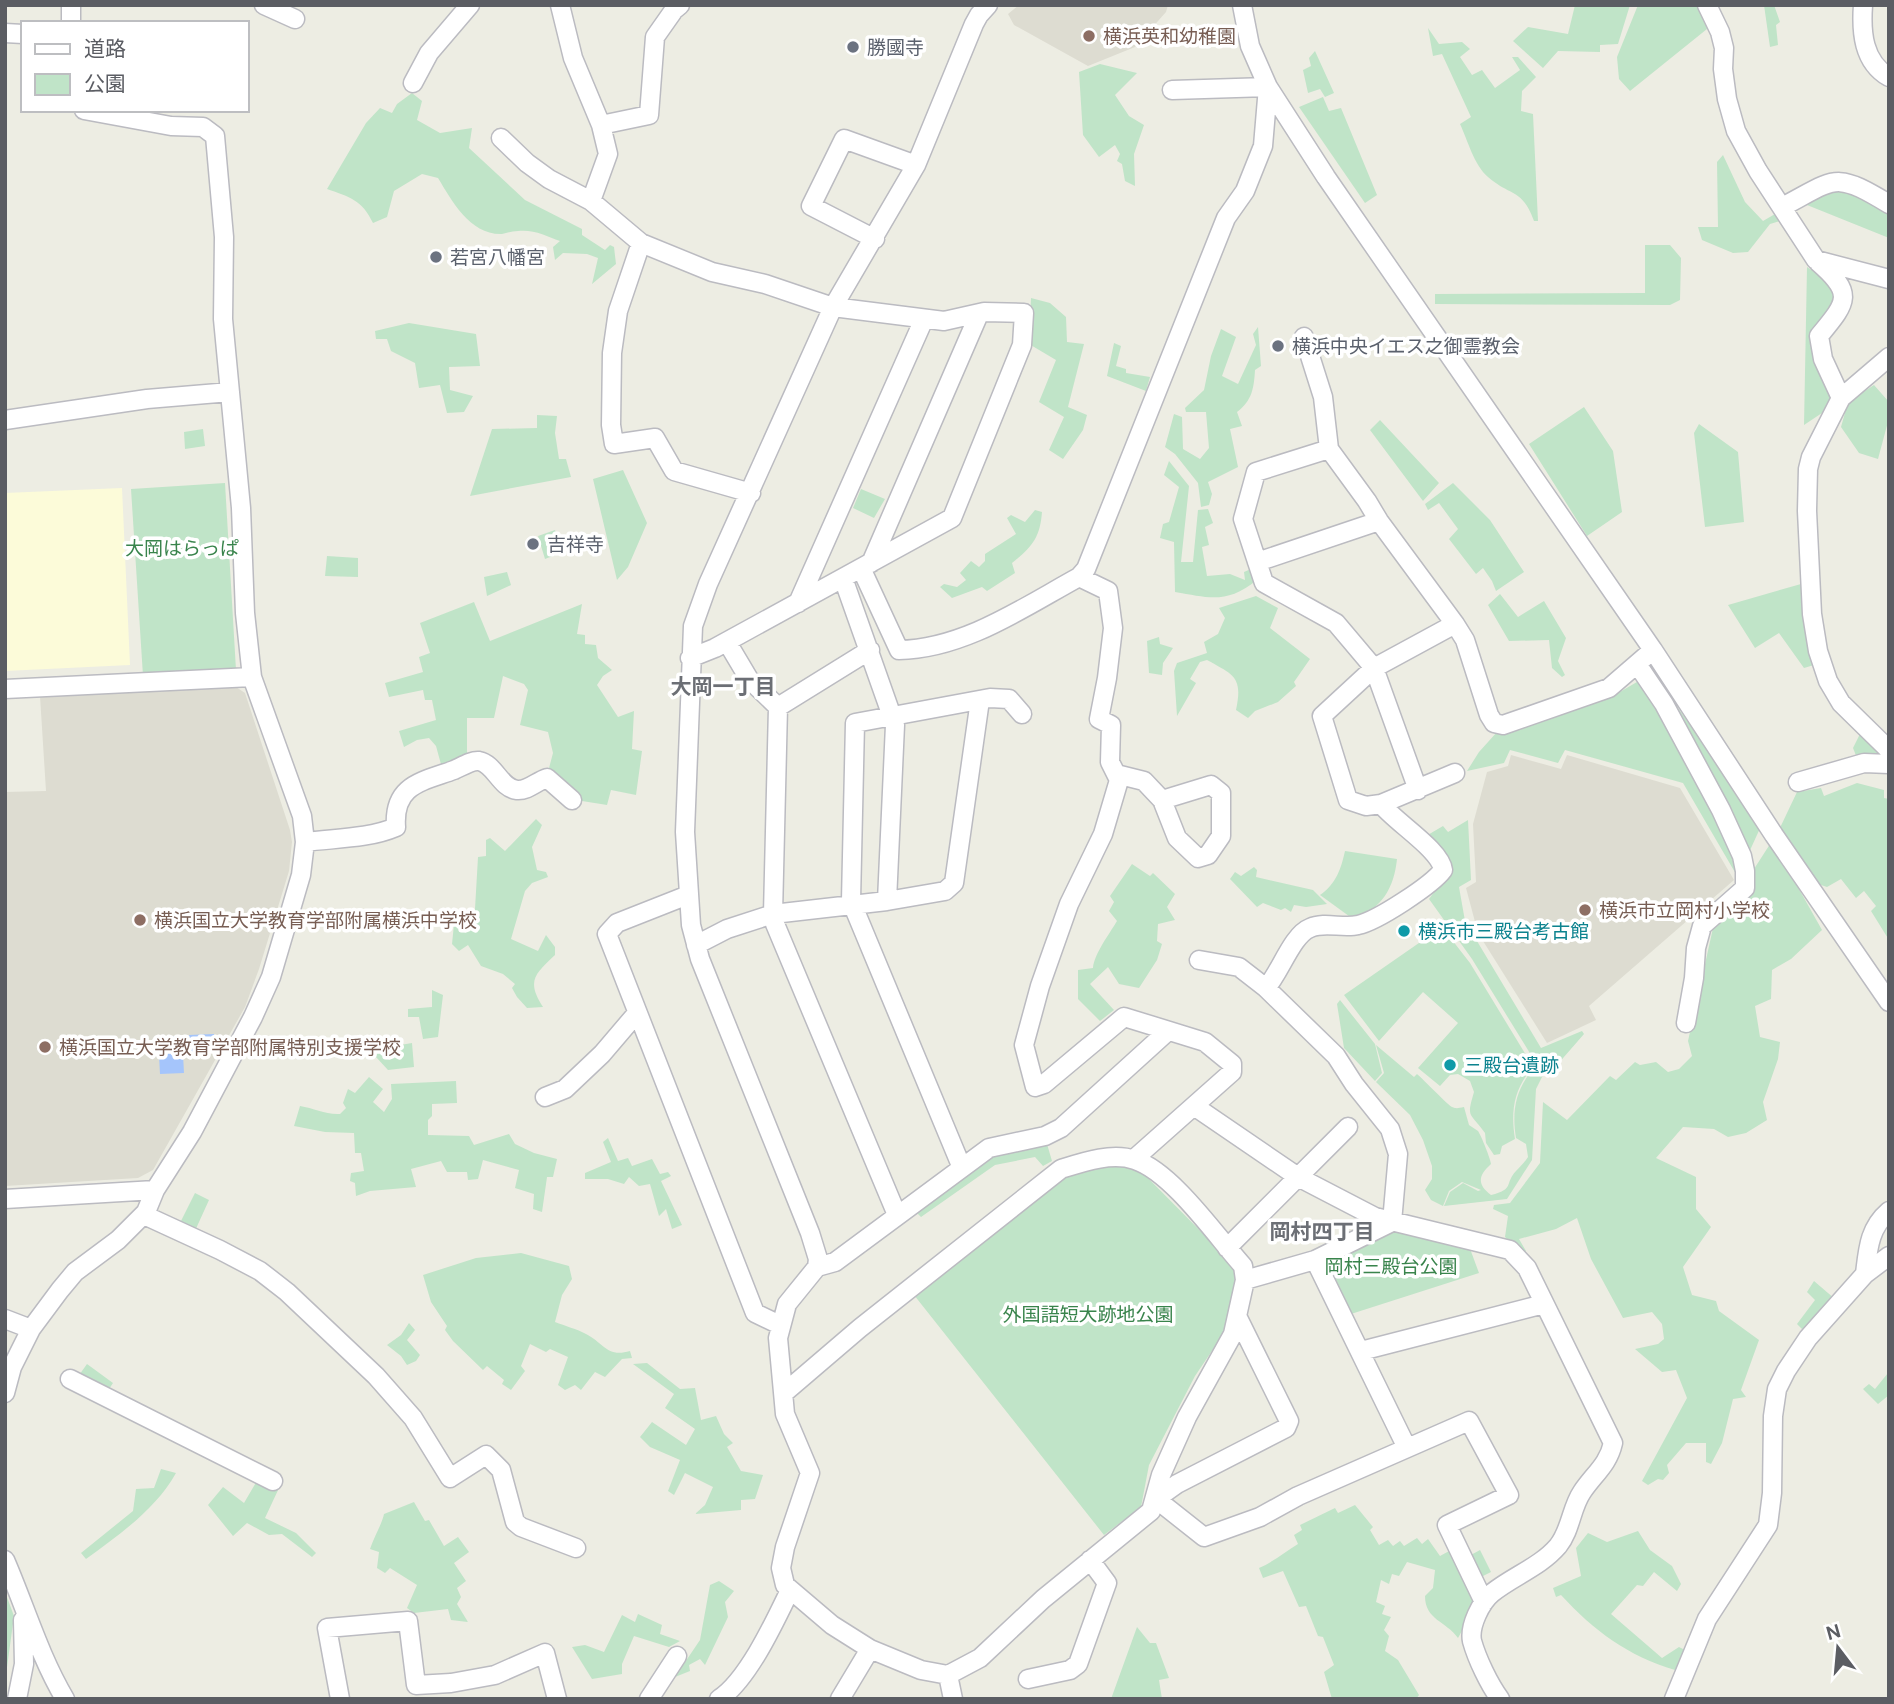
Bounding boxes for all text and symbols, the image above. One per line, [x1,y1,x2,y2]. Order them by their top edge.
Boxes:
legend [21,21,248,112]
place label: 横浜英和幼稚園 [1103,24,1236,49]
marker: 横浜英和幼稚園 [1081,28,1097,44]
text: 道路 [84,35,126,63]
place label: 勝國寺 [867,35,924,60]
marker: 勝國寺 [845,39,861,55]
text: 公園 [84,70,126,98]
place label: 若宮八幡宮 [450,245,545,270]
marker: 若宮八幡宮 [428,249,444,265]
place label: 横浜中央イエス之御霊教会 [1292,334,1520,359]
marker: 横浜中央イエス之御霊教会 [1270,338,1286,354]
place label: 吉祥寺 [547,532,604,557]
park label: 大岡はらっぱ [125,536,239,561]
marker: 吉祥寺 [525,536,541,552]
district label: 大岡一丁目 [671,673,776,701]
place label: 横浜市立岡村小学校 [1599,898,1770,923]
marker: 横浜市立岡村小学校 [1577,902,1593,918]
place label: 横浜国立大学教育学部附属横浜中学校 [154,908,477,933]
marker: 横浜国立大学教育学部附属横浜中学校 [132,912,148,928]
place label: 横浜市三殿台考古館 [1418,919,1589,944]
marker: 横浜市三殿台考古館 [1396,923,1412,939]
place label: 横浜国立大学教育学部附属特別支援学校 [59,1035,401,1060]
marker: 横浜国立大学教育学部附属特別支援学校 [37,1039,53,1055]
place label: 三殿台遺跡 [1464,1053,1559,1078]
marker: 三殿台遺跡 [1442,1057,1458,1073]
district label: 岡村四丁目 [1270,1218,1375,1246]
park label: 岡村三殿台公園 [1324,1254,1458,1279]
park label: 外国語短大跡地公園 [1002,1302,1174,1327]
north arrow [1803,1613,1873,1683]
text: N [1823,1618,1844,1646]

